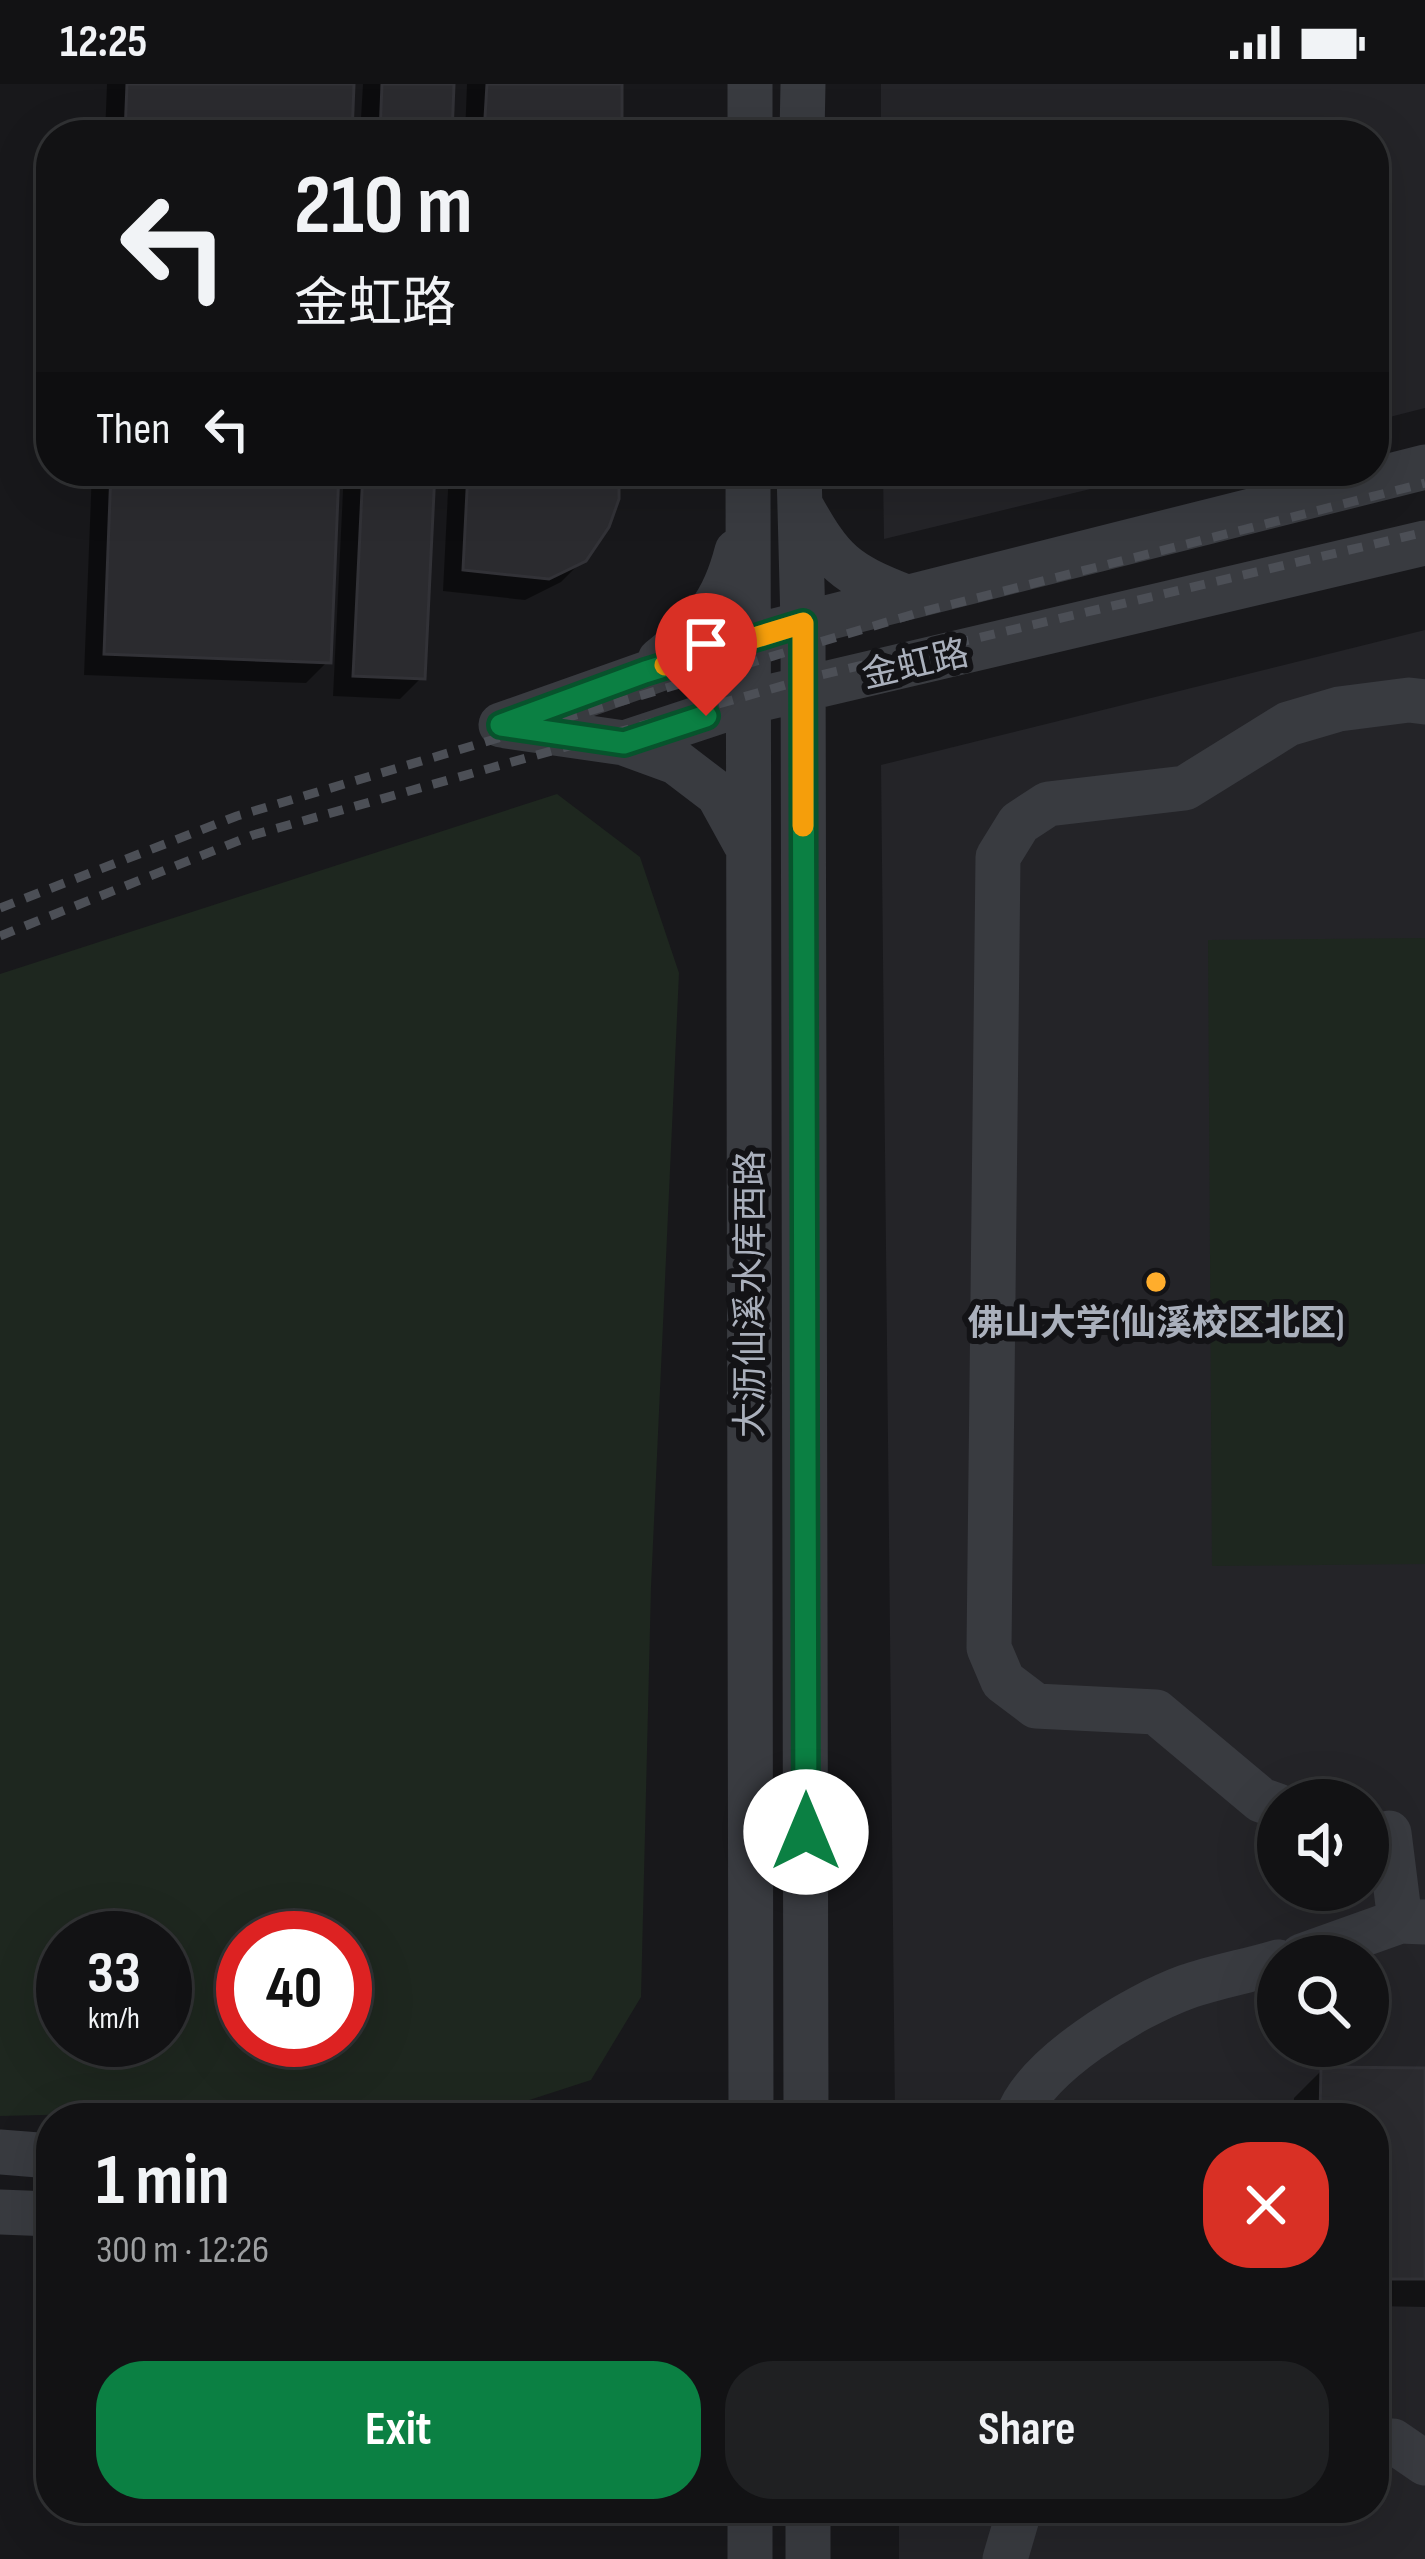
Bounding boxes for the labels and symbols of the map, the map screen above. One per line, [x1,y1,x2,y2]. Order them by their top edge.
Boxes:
pin [655,593,757,716]
street label: 金虹路 [858,632,973,699]
street label: 大沥仙溪水库西路 [730,1150,773,1438]
marker: 佛山大学(仙溪校区北区) [1143,1269,1169,1295]
place label: 佛山大学(仙溪校区北区) [968,1303,1344,1346]
position arrow [743,1769,869,1895]
speed limit sign: 40 [216,1911,372,2067]

